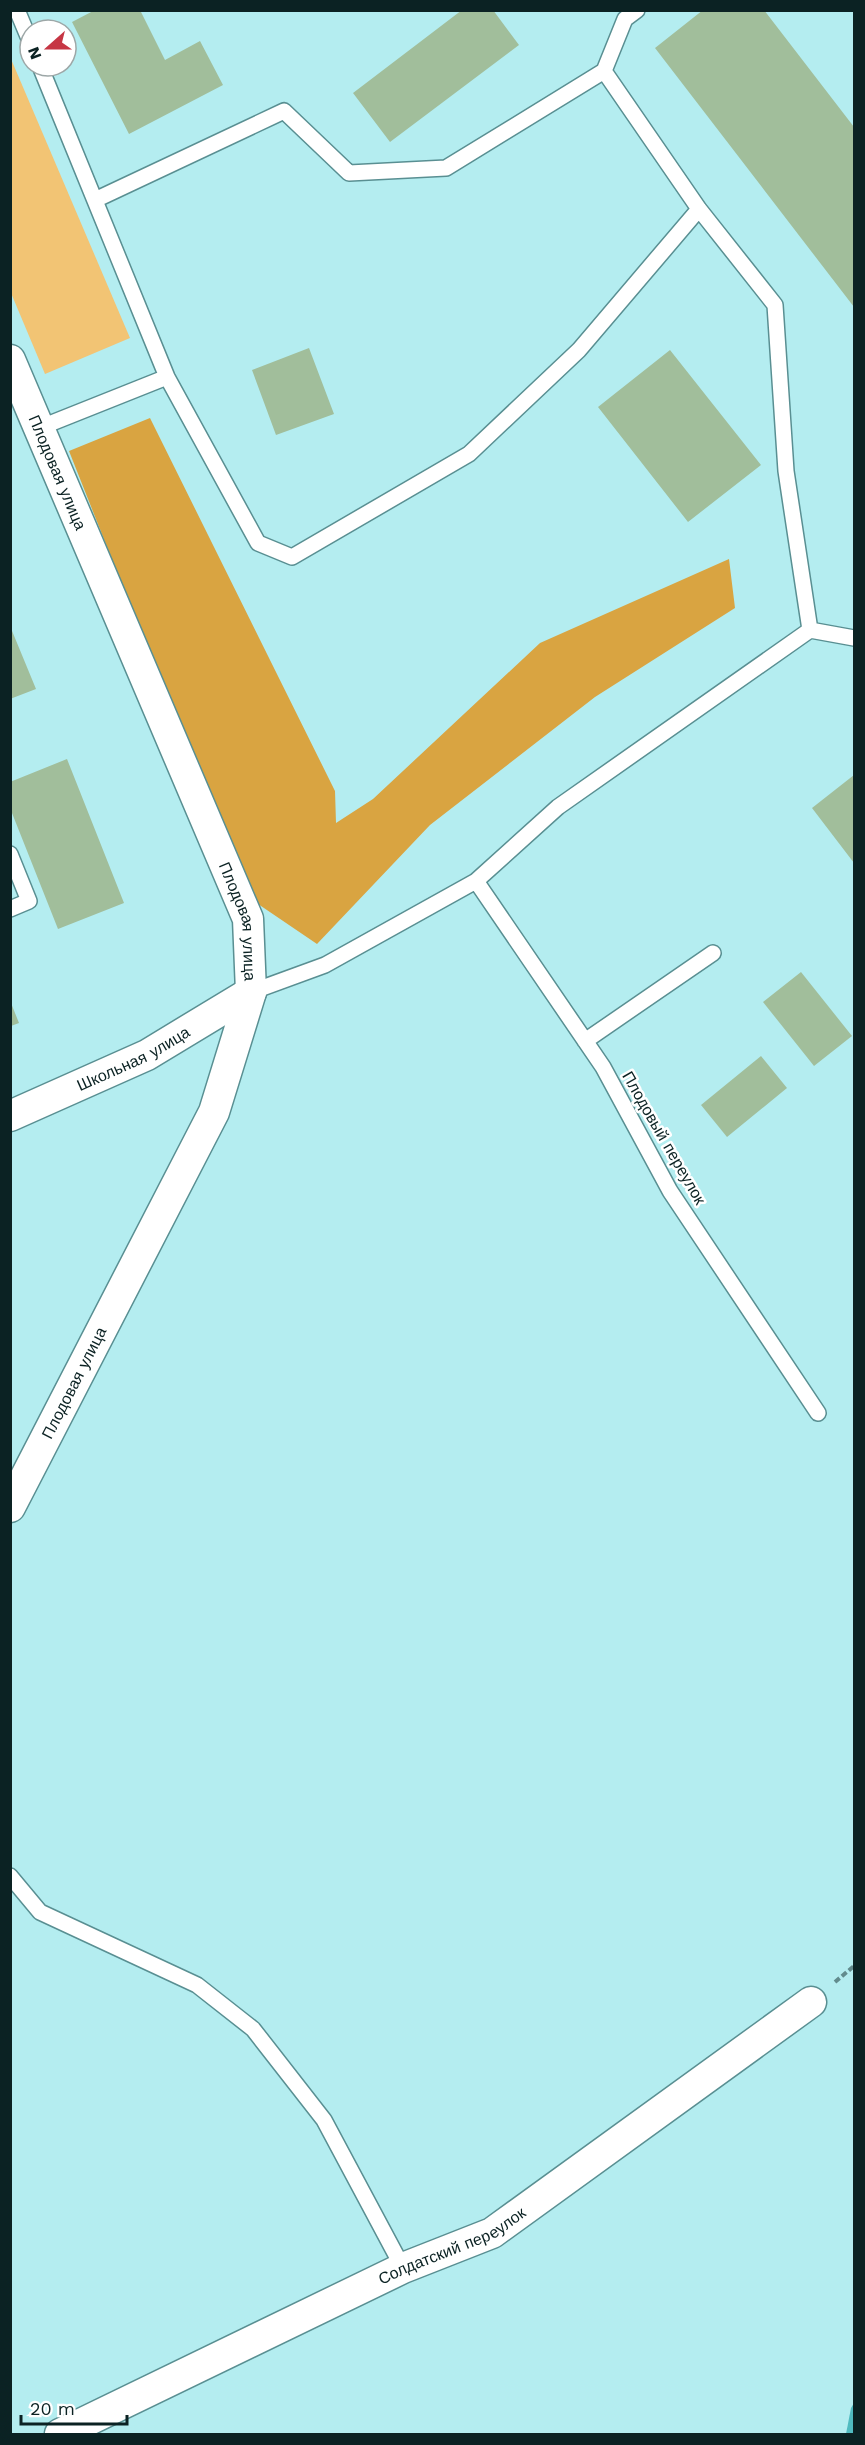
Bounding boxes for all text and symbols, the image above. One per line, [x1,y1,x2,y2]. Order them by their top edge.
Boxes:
north arrow [18,18,78,78]
text: N [23,44,45,62]
street label: Плодовая улица [25,412,91,533]
street label: Плодовая улица [215,859,260,981]
street label: Школьная улица [74,1022,193,1095]
street label: Плодовый переулок [618,1068,710,1209]
street label: Плодовая улица [38,1324,110,1442]
street label: Солдатский переулок [375,2202,530,2288]
scale bar [21,2388,128,2426]
text: 20 m [30,2398,75,2419]

